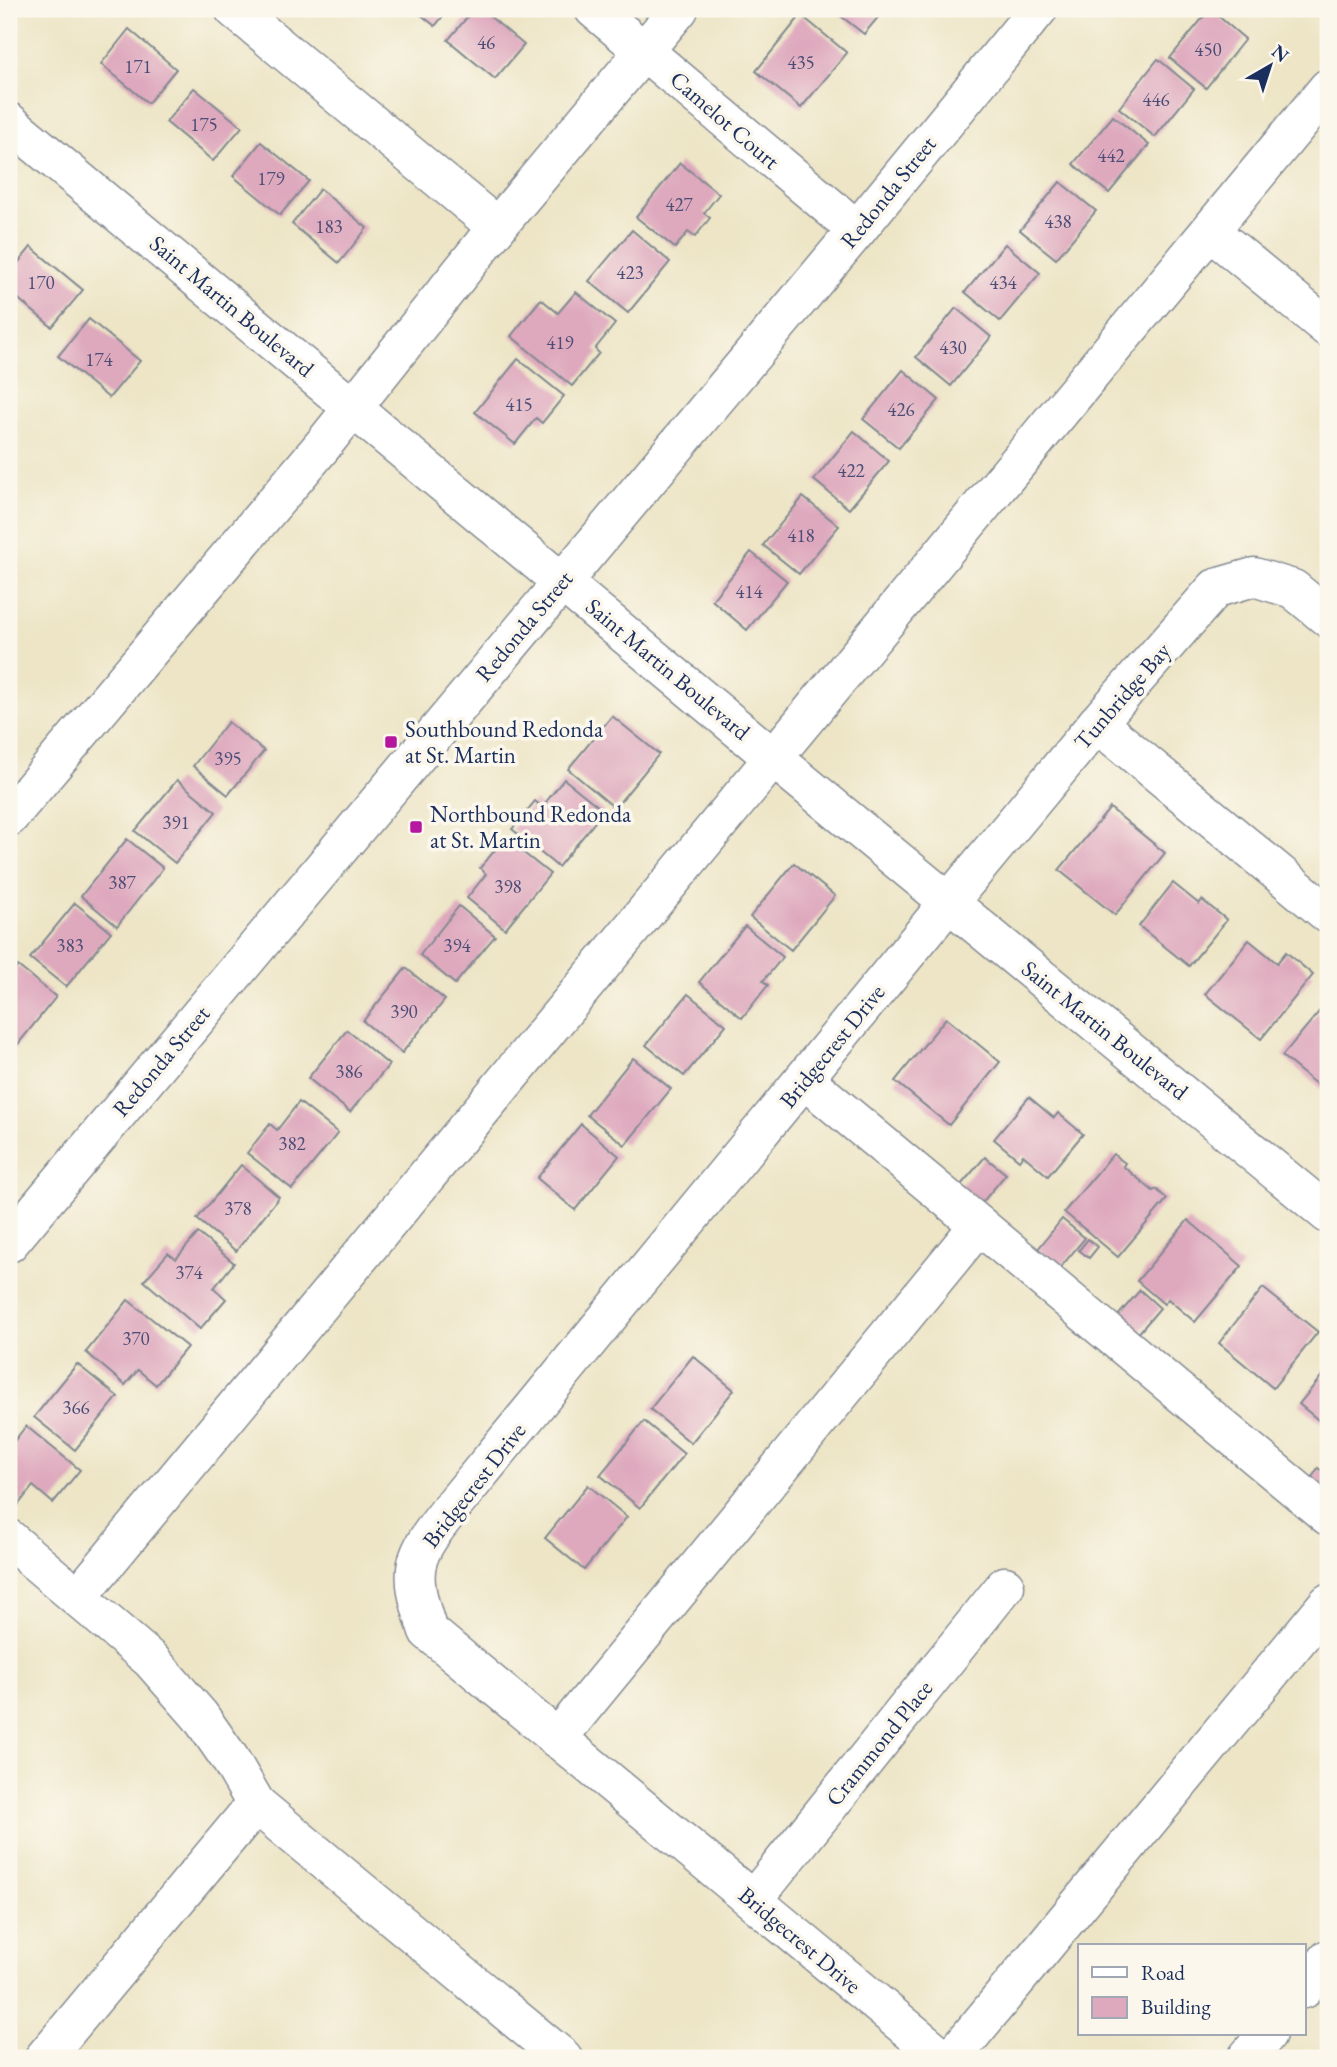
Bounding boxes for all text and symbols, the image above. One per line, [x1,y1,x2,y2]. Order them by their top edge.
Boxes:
house number: 46 [477,30,495,55]
north arrow [1236,32,1306,102]
house number: 450 [1194,37,1222,62]
text: N [1267,39,1295,68]
house number: 435 [787,50,815,75]
house number: 171 [124,54,152,79]
street label: Camelot Court [664,64,787,176]
house number: 446 [1142,87,1170,112]
house number: 175 [190,112,218,137]
street label: Redonda Street [833,129,943,254]
house number: 442 [1097,143,1125,168]
house number: 179 [257,166,285,191]
house number: 427 [665,192,694,217]
house number: 438 [1044,209,1072,234]
house number: 183 [315,214,343,239]
street label: Saint Martin Boulevard [143,228,321,384]
house number: 423 [616,260,644,285]
house number: 170 [27,270,55,295]
house number: 434 [989,270,1018,295]
house number: 419 [546,330,574,355]
house number: 430 [939,335,967,360]
house number: 174 [85,347,114,372]
house number: 415 [505,392,533,417]
house number: 426 [887,397,915,422]
house number: 422 [837,458,865,483]
house number: 418 [787,523,815,548]
street label: Redonda Street [469,564,580,688]
house number: 414 [735,579,764,604]
street label: Saint Martin Boulevard [579,591,757,747]
street label: Tunbridge Bay [1067,635,1177,756]
place label: Southbound Redonda at St. Martin [405,714,604,770]
marker: Southbound Redonda at St. Martin [383,734,399,750]
house number: 395 [214,746,242,771]
place label: Northbound Redonda at St. Martin [430,799,632,855]
house number: 391 [162,810,190,835]
marker: Northbound Redonda at St. Martin [408,819,424,835]
house number: 387 [108,870,137,895]
house number: 398 [494,874,522,899]
house number: 383 [56,933,84,958]
house number: 394 [443,933,472,958]
street label: Saint Martin Boulevard [1016,954,1195,1107]
street label: Bridgecrest Drive [773,978,891,1114]
street label: Redonda Street [106,999,217,1123]
house number: 390 [390,999,418,1024]
house number: 386 [335,1059,363,1084]
house number: 382 [278,1131,306,1156]
house number: 378 [224,1196,252,1221]
house number: 374 [175,1260,204,1285]
house number: 370 [122,1326,150,1351]
house number: 366 [62,1395,90,1420]
street label: Bridgecrest Drive [416,1416,532,1554]
street label: Crammond Place [819,1674,939,1812]
street label: Bridgecrest Drive [732,1880,868,2000]
legend [1078,1944,1306,2036]
text: Road [1141,1959,1185,1986]
text: Building [1141,1993,1211,2020]

